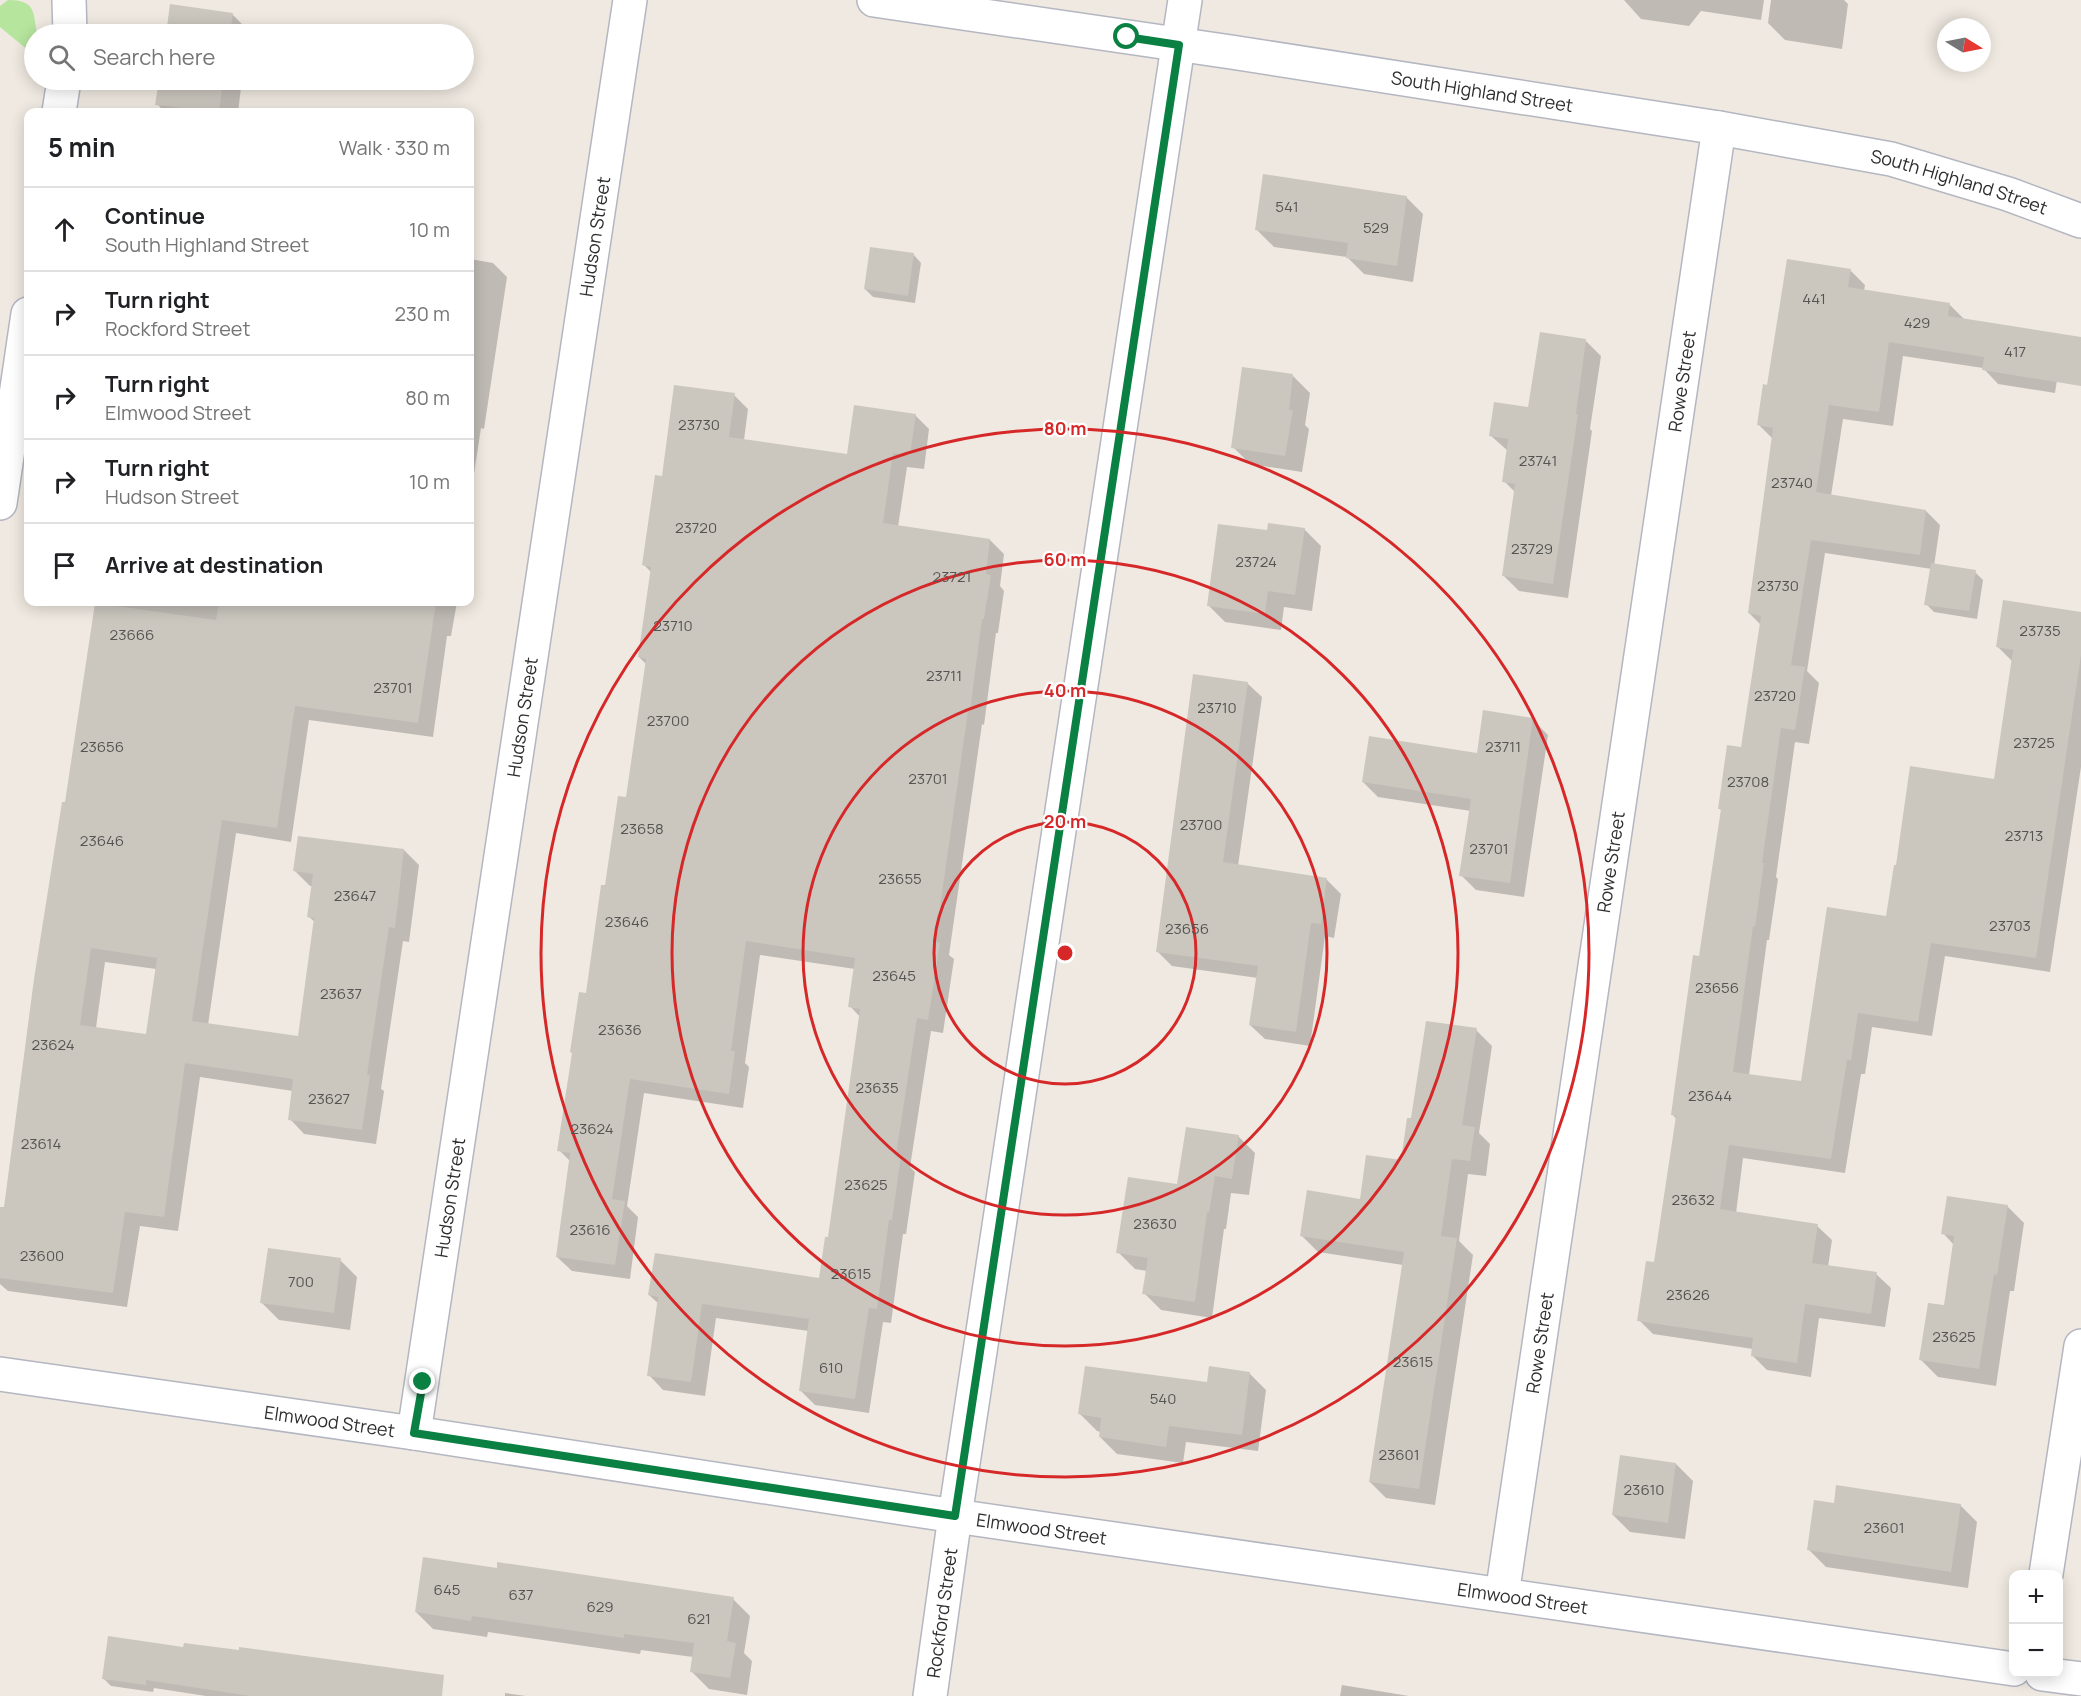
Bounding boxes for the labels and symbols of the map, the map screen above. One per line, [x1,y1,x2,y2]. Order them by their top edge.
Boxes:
north arrow [1937,18,1991,72]
route start [1113,23,1139,49]
street label: South Highland Street [1389,65,1575,117]
street label: South Highland Street [1869,144,2051,220]
street label: Hudson Street [573,175,615,298]
house number: 541 [1275,196,1299,217]
house number: 529 [1363,217,1389,238]
house number: 441 [1802,288,1826,309]
house number: 429 [1904,312,1930,333]
street label: Rowe Street [1662,329,1701,434]
house number: 417 [2004,341,2026,362]
house number: 23730 [678,414,720,435]
text: 80 m [1044,416,1086,440]
house number: 23741 [1519,450,1557,471]
house number: 23740 [1771,472,1813,493]
house number: 23720 [675,517,717,538]
house number: 23729 [1511,538,1553,559]
text: 60 m [1044,547,1086,571]
house number: 23724 [1235,551,1277,572]
house number: 23721 [933,566,971,587]
house number: 23730 [1757,575,1799,596]
house number: 23710 [653,615,693,636]
house number: 23735 [2019,620,2061,641]
house number: 23666 [110,624,154,645]
street label: Hudson Street [501,655,543,779]
house number: 23711 [926,665,962,686]
house number: 23701 [373,677,413,698]
text: 40 m [1044,678,1086,702]
house number: 23720 [1754,685,1796,706]
house number: 23710 [1197,697,1237,718]
house number: 23700 [647,710,689,731]
house number: 23725 [2013,732,2055,753]
house number: 23656 [80,736,124,757]
house number: 23711 [1485,736,1521,757]
house number: 23701 [908,768,948,789]
house number: 23708 [1727,771,1769,792]
text: 20 m [1044,809,1086,833]
street label: Rowe Street [1591,810,1630,914]
house number: 23700 [1180,814,1222,835]
house number: 23658 [620,818,664,839]
house number: 23713 [2005,825,2043,846]
house number: 23646 [80,830,124,851]
house number: 23701 [1469,838,1509,859]
house number: 23655 [878,868,922,889]
house number: 23647 [334,885,376,906]
house number: 23646 [605,911,649,932]
house number: 23703 [1989,915,2031,936]
house number: 23656 [1165,918,1209,939]
centre of rings [1055,943,1075,963]
house number: 23645 [872,965,916,986]
house number: 23656 [1695,977,1739,998]
house number: 23637 [320,983,362,1004]
house number: 23636 [598,1019,642,1040]
house number: 23624 [31,1034,75,1055]
house number: 23635 [855,1077,899,1098]
house number: 23644 [1688,1085,1732,1106]
house number: 23627 [308,1088,350,1109]
house number: 23624 [570,1118,614,1139]
house number: 23614 [21,1133,61,1154]
street label: Hudson Street [429,1136,470,1259]
house number: 23625 [844,1174,888,1195]
house number: 23632 [1672,1189,1715,1210]
house number: 23630 [1133,1213,1177,1234]
house number: 23616 [569,1219,611,1240]
house number: 23600 [20,1245,64,1266]
house number: 23615 [831,1263,871,1284]
house number: 700 [288,1271,314,1292]
house number: 23626 [1666,1284,1710,1305]
street label: Rowe Street [1520,1290,1559,1395]
house number: 23625 [1932,1326,1976,1347]
house number: 23615 [1393,1351,1433,1372]
house number: 610 [819,1357,843,1378]
route end [409,1368,435,1394]
house number: 540 [1150,1388,1176,1409]
street label: Elmwood Street [263,1400,397,1442]
house number: 23601 [1378,1444,1420,1465]
house number: 23610 [1624,1479,1664,1500]
street label: Elmwood Street [975,1507,1108,1550]
house number: 23601 [1863,1517,1905,1538]
street label: Rockford Street [921,1546,962,1679]
street label: Elmwood Street [1456,1577,1589,1619]
house number: 645 [434,1579,460,1600]
house number: 637 [508,1584,534,1605]
house number: 629 [586,1596,614,1617]
house number: 621 [687,1608,711,1629]

